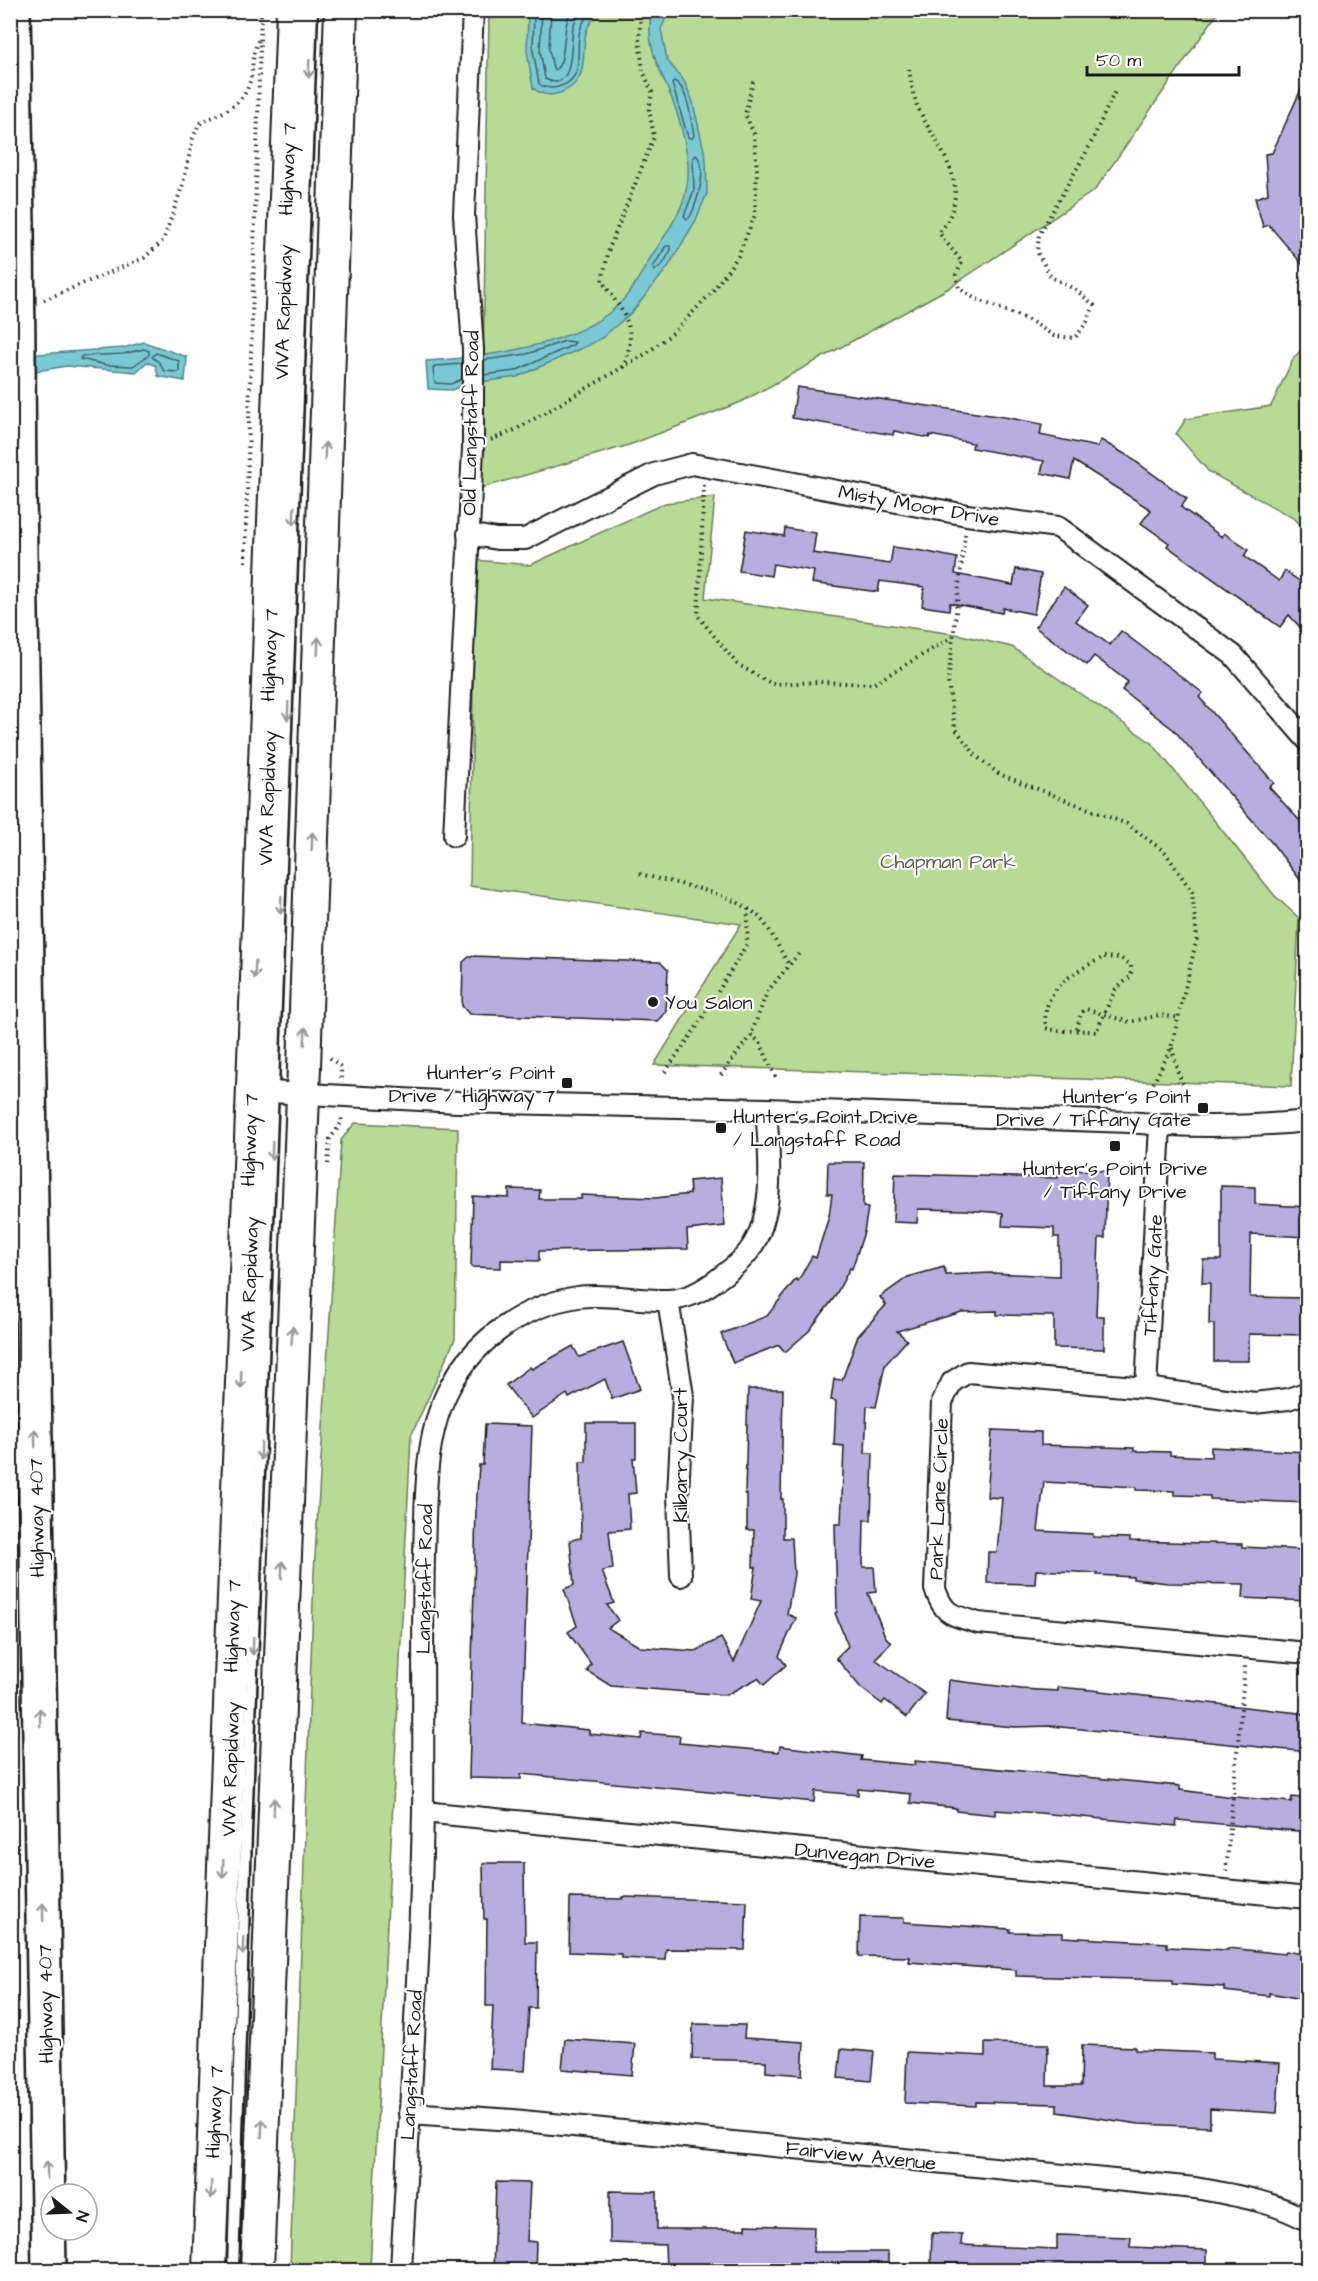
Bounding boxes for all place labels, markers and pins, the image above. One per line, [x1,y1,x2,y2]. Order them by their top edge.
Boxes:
place label: You Salon [665,989,753,1017]
marker: You Salon [646,995,660,1009]
place label: Hunter's Point Drive / Highway 7 [389,1059,555,1111]
marker: Hunter's Point Drive / Highway 7 [560,1076,574,1090]
place label: Hunter's Point Drive / Tiffany Gate [996,1083,1191,1135]
marker: Hunter's Point Drive / Tiffany Gate [1196,1101,1210,1115]
place label: Hunter's Point Drive / Langstaff Road [733,1103,918,1155]
marker: Hunter's Point Drive / Langstaff Road [714,1121,728,1135]
marker: Hunter's Point Drive / Tiffany Drive [1108,1139,1122,1153]
place label: Hunter's Point Drive / Tiffany Drive [1023,1155,1208,1207]

